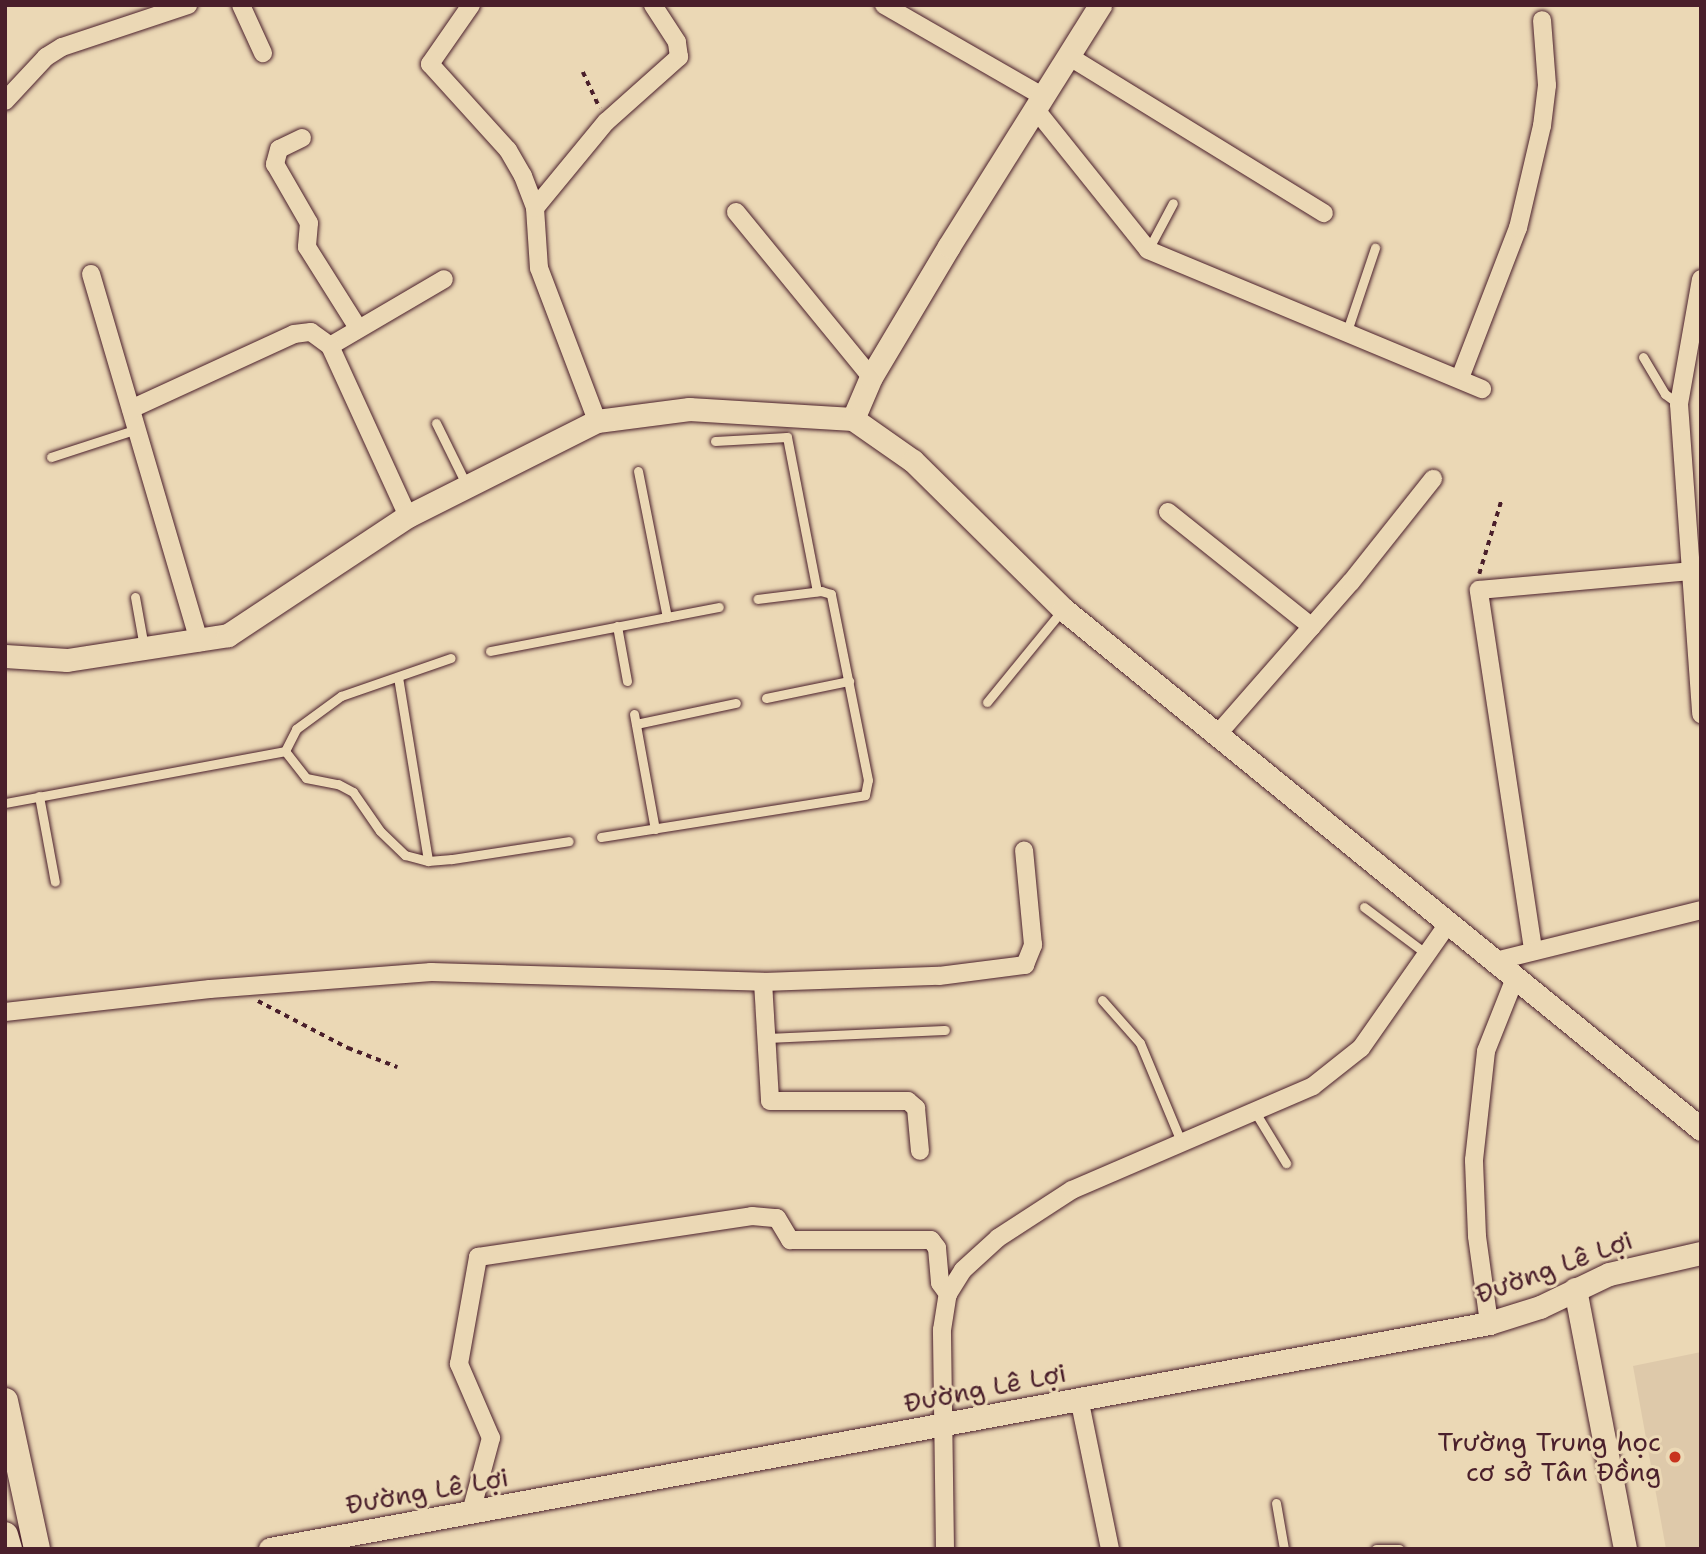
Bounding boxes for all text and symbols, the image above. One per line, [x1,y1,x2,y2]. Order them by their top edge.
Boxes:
street label: Đường Lê Lợi [1471,1224,1637,1310]
street label: Đường Lê Lợi [901,1357,1069,1419]
place label: Trường Trung học cơ sở Tân Đồng [1438,1426,1661,1488]
marker: Trường Trung học cơ sở Tân Đồng [1667,1449,1683,1465]
street label: Đường Lê Lợi [343,1461,511,1521]

